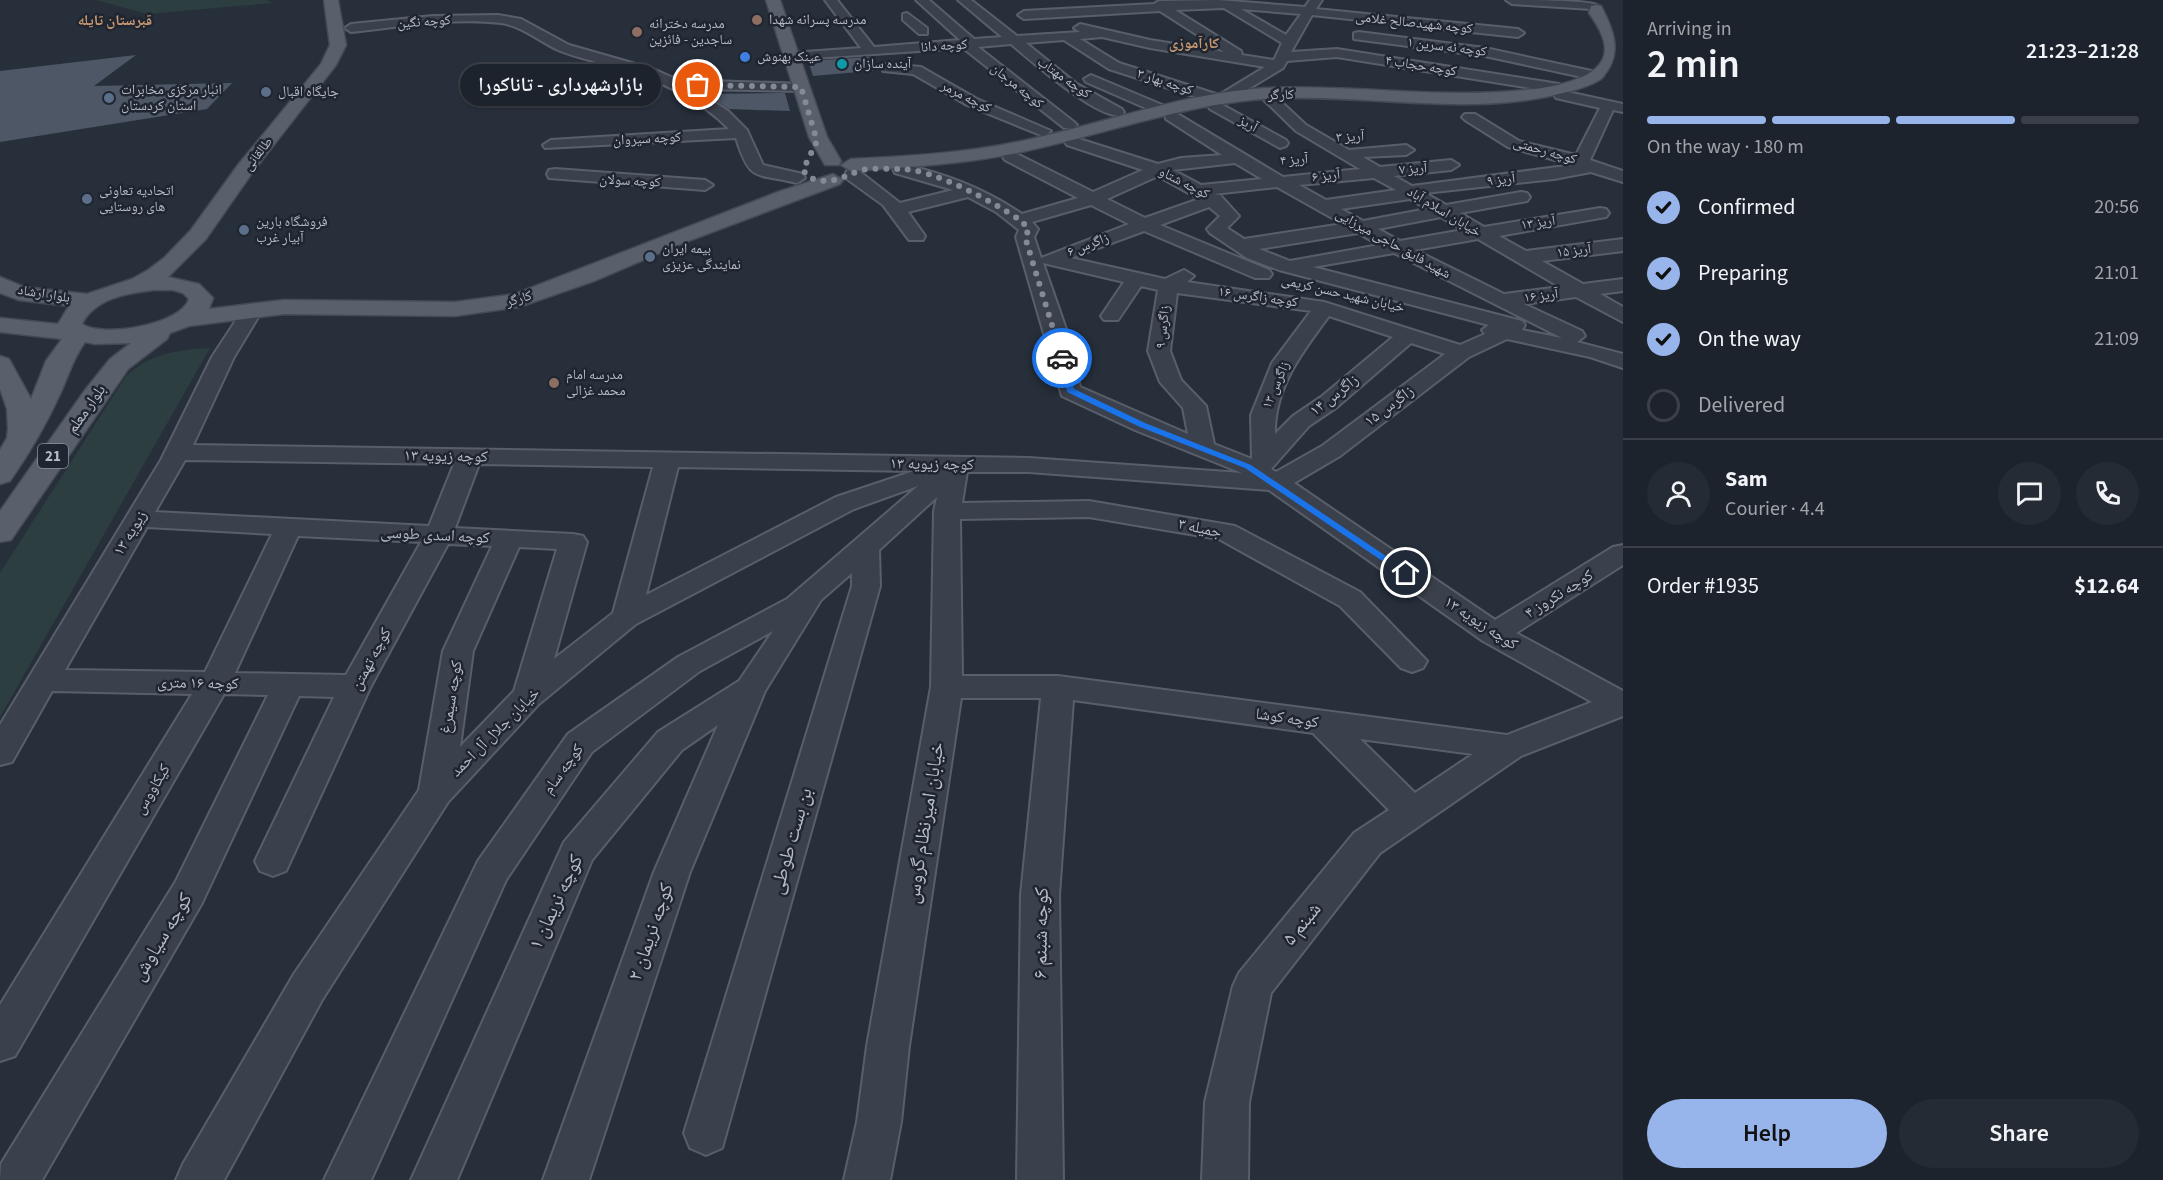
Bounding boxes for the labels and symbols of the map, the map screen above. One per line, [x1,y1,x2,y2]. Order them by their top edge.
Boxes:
street label: کوچه شهیدصالح غلامی [1354,7,1474,39]
district label: قبرستان تایله [78,10,152,31]
street label: کوچه نگین [396,10,452,34]
place label: مدرسه پسرانه شهدا [769,10,866,30]
marker: مدرسه پسرانه شهدا [750,13,764,27]
place label: مدرسه دخترانه ساجدین - فائزین [649,14,732,50]
marker: مدرسه دخترانه ساجدین - فائزین [630,25,644,39]
street label: کوچه ئه سرین ۱ [1406,32,1488,62]
district label: کارآموزی [1169,33,1220,54]
street label: کوچه دانا [920,34,968,58]
place label: عینک بهنوش [757,47,821,67]
marker: عینک بهنوش [738,50,752,64]
street label: کوچه حجاب ۴ [1384,50,1458,82]
street label: کوچه مهتاب [1033,52,1095,104]
place label: آینده سازان [854,54,912,74]
marker: آینده سازان [835,57,849,71]
street label: کوچه مرجان [986,58,1048,114]
pin [672,59,723,110]
callout: بازارشهرداری - تاناکورا [461,64,662,106]
street label: کوچه بهار ۳ [1135,64,1196,100]
street label: کوچه مرمر [936,75,995,118]
place label: انبار مرکزی مخابرات استان کردستان [121,80,222,116]
place label: جایگاه اقبال [278,82,339,102]
marker: جایگاه اقبال [259,85,273,99]
street label: کارگر [1267,85,1294,105]
marker: انبار مرکزی مخابرات استان کردستان [102,91,116,105]
street label: آریز [1234,110,1262,138]
street label: آریز ۳ [1336,126,1365,147]
street label: کوچه سیروان [612,127,682,151]
street label: کوچه رحمتی [1511,132,1579,170]
street label: طالقانی [238,133,278,175]
street label: آریز ۴ [1279,149,1309,171]
street label: آریز ۷ [1398,158,1428,180]
street label: کوچه شتاو [1155,162,1213,204]
street label: آریز ۶ [1311,165,1342,187]
street label: کوچه سولان [599,169,661,193]
street label: آریز ۹ [1486,169,1517,191]
place label: اتحادیه تعاونی های روستایی [99,181,174,217]
street label: خیابان اسلام آباد [1403,182,1485,242]
marker: اتحادیه تعاونی های روستایی [80,192,94,206]
street label: شهید فایق حاجی میرزایی [1332,204,1454,284]
street label: آریز ۱۳ [1519,211,1557,235]
place label: فروشگاه بارین آبیار غرب [256,212,328,248]
marker: فروشگاه بارین آبیار غرب [237,223,251,237]
street label: زاگرس ۶ [1064,228,1112,262]
place label: بیمه ایران نمایندگی عزیزی [662,239,741,275]
street label: آریز ۱۵ [1556,239,1593,263]
marker: بیمه ایران نمایندگی عزیزی [643,250,657,264]
street label: خیابان شهید حسن کریمی [1279,270,1407,318]
street label: بلوار ارشاد [16,280,72,308]
street label: کوچه زاگرس ۱۶ [1217,282,1299,313]
street label: آریز ۱۶ [1523,284,1560,308]
street label: کارگر [503,286,535,313]
street label: زاگرس ۹ [1151,304,1175,350]
courier [1032,328,1092,388]
street label: زاگرس ۱۳ [1257,358,1295,412]
place label: مدرسه امام محمد غزالی [566,365,626,401]
street label: زاگرس ۱۴ [1305,369,1363,421]
marker: مدرسه امام محمد غزالی [547,376,561,390]
street label: بلوار معلم [61,380,111,438]
street label: زاگرس ۱۵ [1360,380,1418,432]
road number: 21 [38,444,68,468]
street label: کوچه زیویه ۱۳ [404,444,489,468]
street label: کوچه زیویه ۱۳ [890,452,975,476]
street label: زیویه ۱۳ [108,506,152,560]
street label: جمیله ۳ [1176,513,1224,543]
street label: کوچه اسدی طوسی [380,521,491,549]
pin [1380,547,1431,598]
street label: کوچه نکروز ۴ [1521,564,1598,624]
street label: کوچه زیویه ۱۳ [1440,591,1523,655]
street label: کوچه تهمتن [345,623,397,694]
street label: کوچه سیمرغ [434,659,468,735]
street label: کوچه ۱۶ متری [157,671,239,695]
street label: خیابان جلال آل احمد [445,682,545,782]
street label: کوچه کوشا [1254,703,1320,733]
street label: کوچه سام [537,739,589,799]
street label: خیابان امیرنظام گروس [898,740,952,906]
street label: کیکاووس [128,759,176,818]
street label: بن بست طوطی [762,784,820,898]
street label: کوچه نریمان ۱ [522,850,590,954]
street label: کوچه نریمان ۲ [621,879,681,985]
street label: کوچه شبنم ۶ [1026,887,1056,979]
street label: کوچه سیاوش [125,888,199,986]
street label: شبنم ۵ [1276,896,1328,952]

